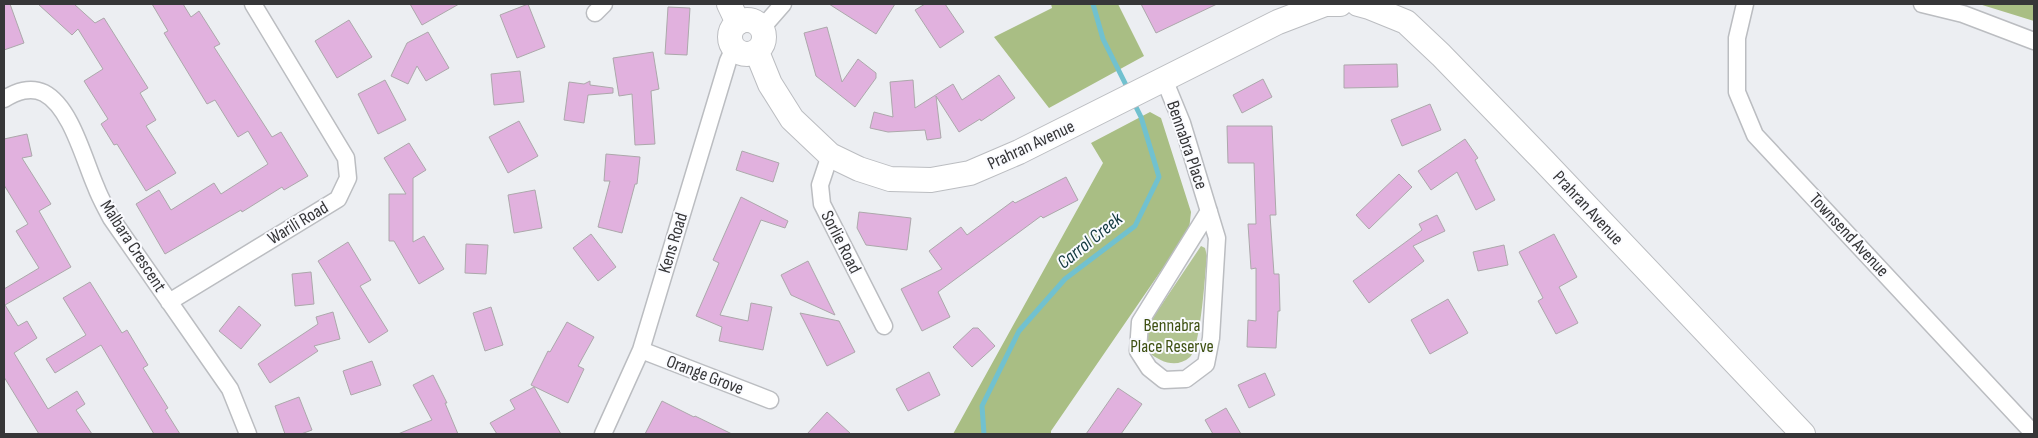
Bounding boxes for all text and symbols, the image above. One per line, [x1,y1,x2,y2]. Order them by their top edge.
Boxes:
street label: Bennabra Place [1162,98,1212,192]
street label: Prahran Avenue [984,116,1078,174]
street label: Prahran Avenue [1548,167,1628,249]
street label: Townsend Avenue [1805,189,1893,281]
street label: Malbara Crescent [96,196,171,296]
street label: Warili Road [264,197,332,249]
street label: Sorlie Road [816,207,866,277]
water label: Carrol Creek [1053,207,1128,274]
street label: Kens Road [654,210,692,276]
park label: Bennabra Place Reserve [1130,315,1214,357]
street label: Orange Grove [663,351,747,399]

